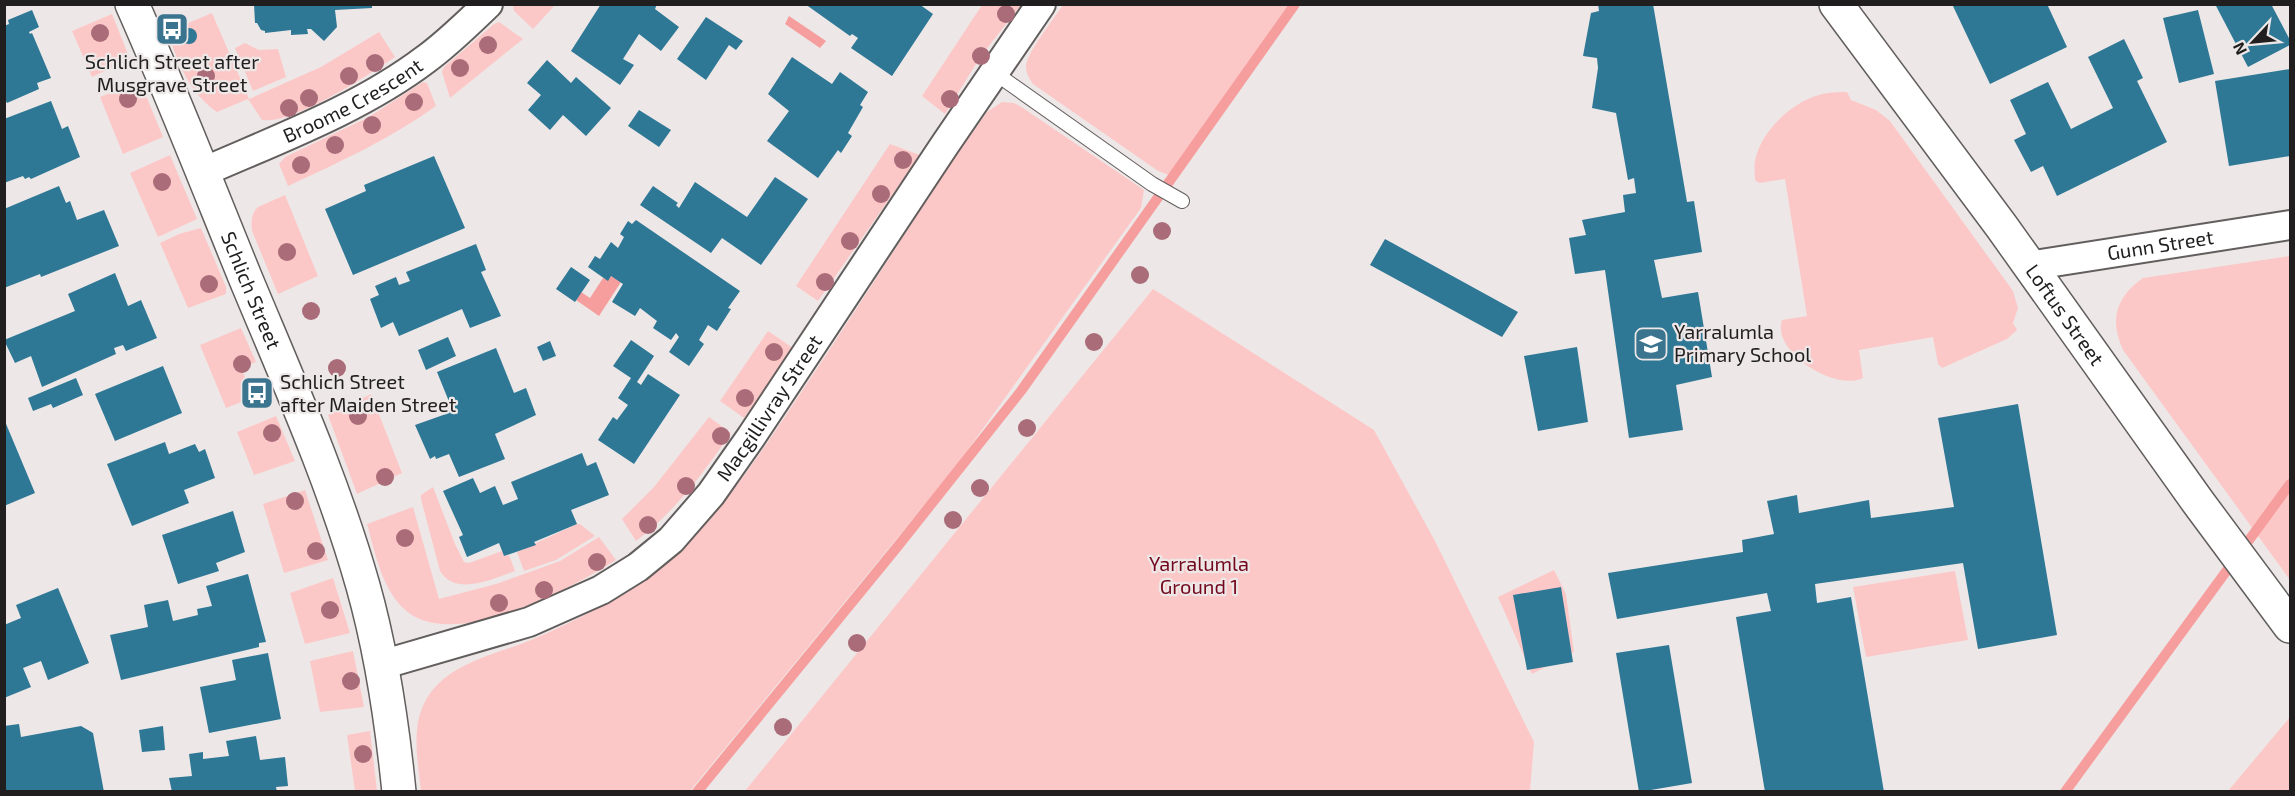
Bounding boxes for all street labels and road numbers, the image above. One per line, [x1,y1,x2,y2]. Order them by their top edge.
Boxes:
street label: Broome Crescent [279,52,427,147]
street label: Gunn Street [2105,224,2215,264]
street label: Schlich Street [217,228,287,353]
street label: Loftus Street [2021,259,2110,370]
street label: Macgillivray Street [711,330,827,485]

